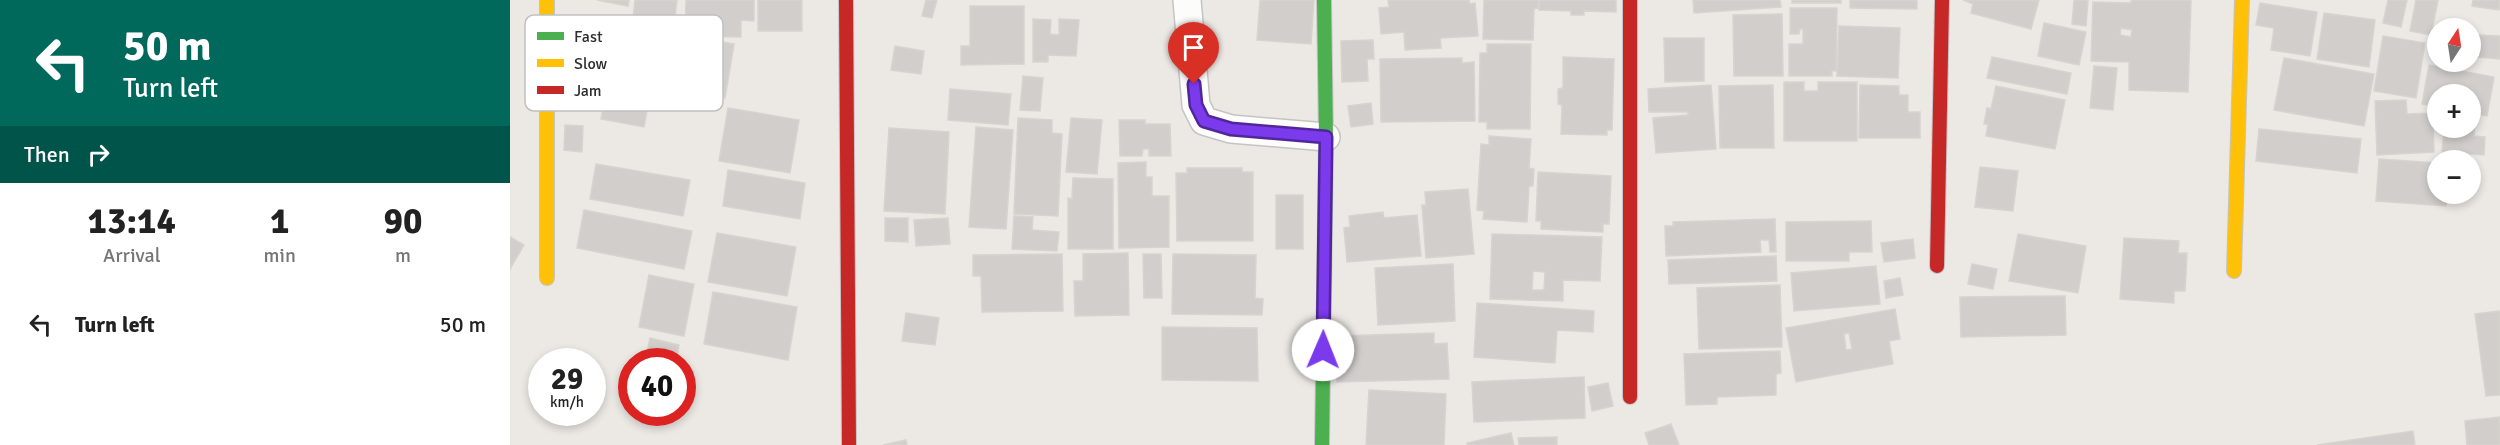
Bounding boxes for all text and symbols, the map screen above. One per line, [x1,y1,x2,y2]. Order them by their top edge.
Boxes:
legend [525,15,723,111]
north arrow [2427,18,2481,72]
map controls [2427,18,2481,204]
text: 50 m [123,21,212,72]
pin [1168,22,1219,84]
icon: left [24,24,102,102]
text: Fast [574,27,603,47]
icon: arrive [1177,31,1210,64]
text: Slow [574,54,608,74]
text: Turn left [123,72,218,105]
text: Jam [574,81,602,101]
button: + [2427,84,2481,138]
icon: right [82,138,115,171]
text: Then [24,141,70,168]
button: − [2427,150,2481,204]
text: 13:14 [88,199,176,244]
text: 1 [270,199,289,244]
text: 90 [383,199,422,244]
text: Arrival [103,243,161,268]
text: min [264,243,296,268]
text: m [395,243,411,268]
icon: left [24,308,57,341]
text: Turn left [75,311,155,338]
text: 50 m [440,311,486,338]
position arrow [1291,318,1355,382]
speed limit sign: 40 [618,348,696,426]
text: 29 [551,361,583,398]
text: km/h [550,393,584,411]

